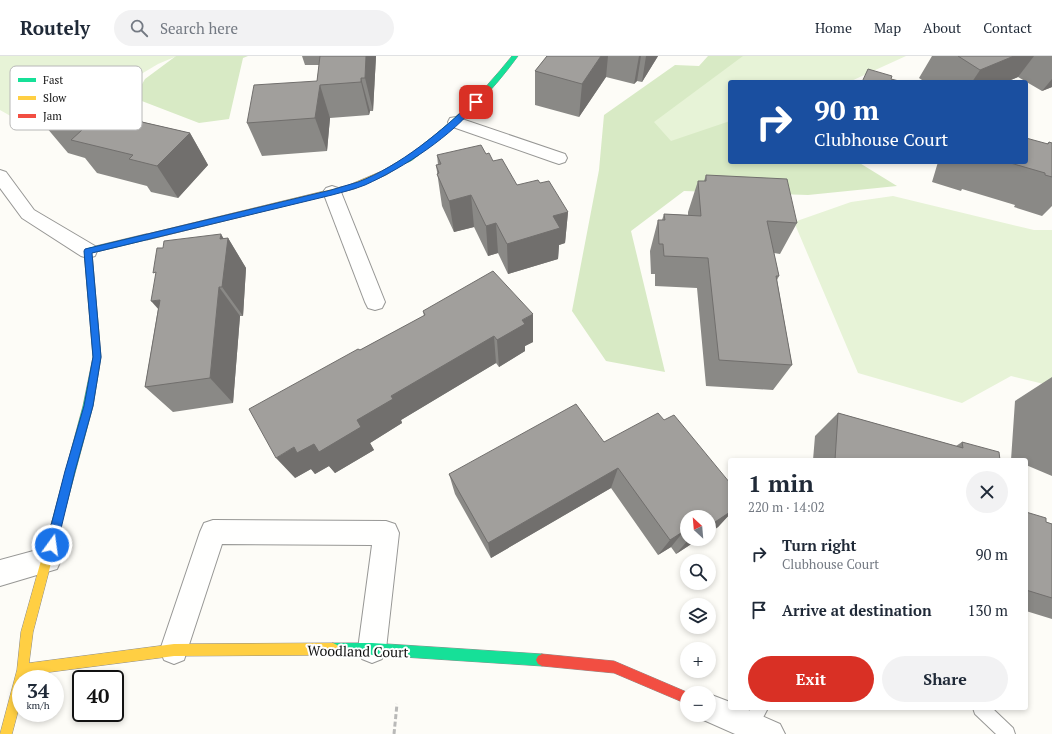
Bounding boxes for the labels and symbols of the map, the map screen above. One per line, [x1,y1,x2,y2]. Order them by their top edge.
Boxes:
legend [10,66,142,130]
text: Fast [43,73,63,87]
pin [459,85,493,119]
text: Slow [43,91,67,105]
text: Jam [43,109,62,123]
north arrow [680,510,716,546]
position arrow [31,524,73,566]
street label: Woodland Court [307,641,410,661]
speed limit sign: 40 [72,670,124,722]

